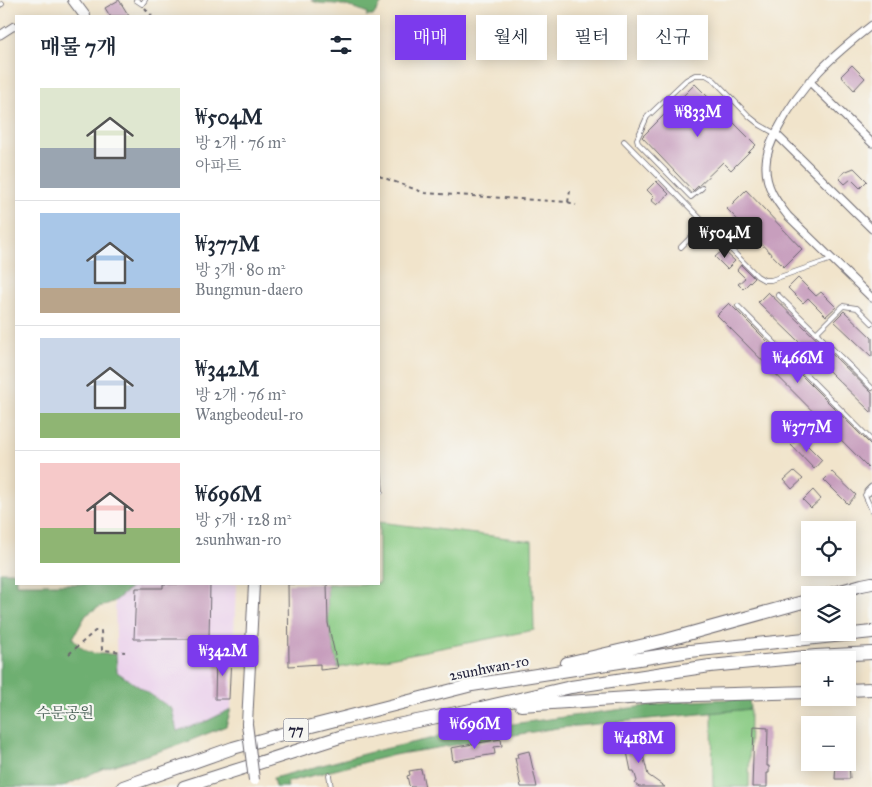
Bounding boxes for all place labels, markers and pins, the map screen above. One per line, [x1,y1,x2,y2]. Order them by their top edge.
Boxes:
pin: ₩833M [663,96,733,138]
pin: ₩504M [690,216,760,259]
pin: ₩466M [763,342,833,384]
pin: ₩377M [772,410,842,453]
pin: ₩342M [188,634,258,677]
pin: ₩696M [440,708,510,750]
pin: ₩418M [604,722,674,764]

